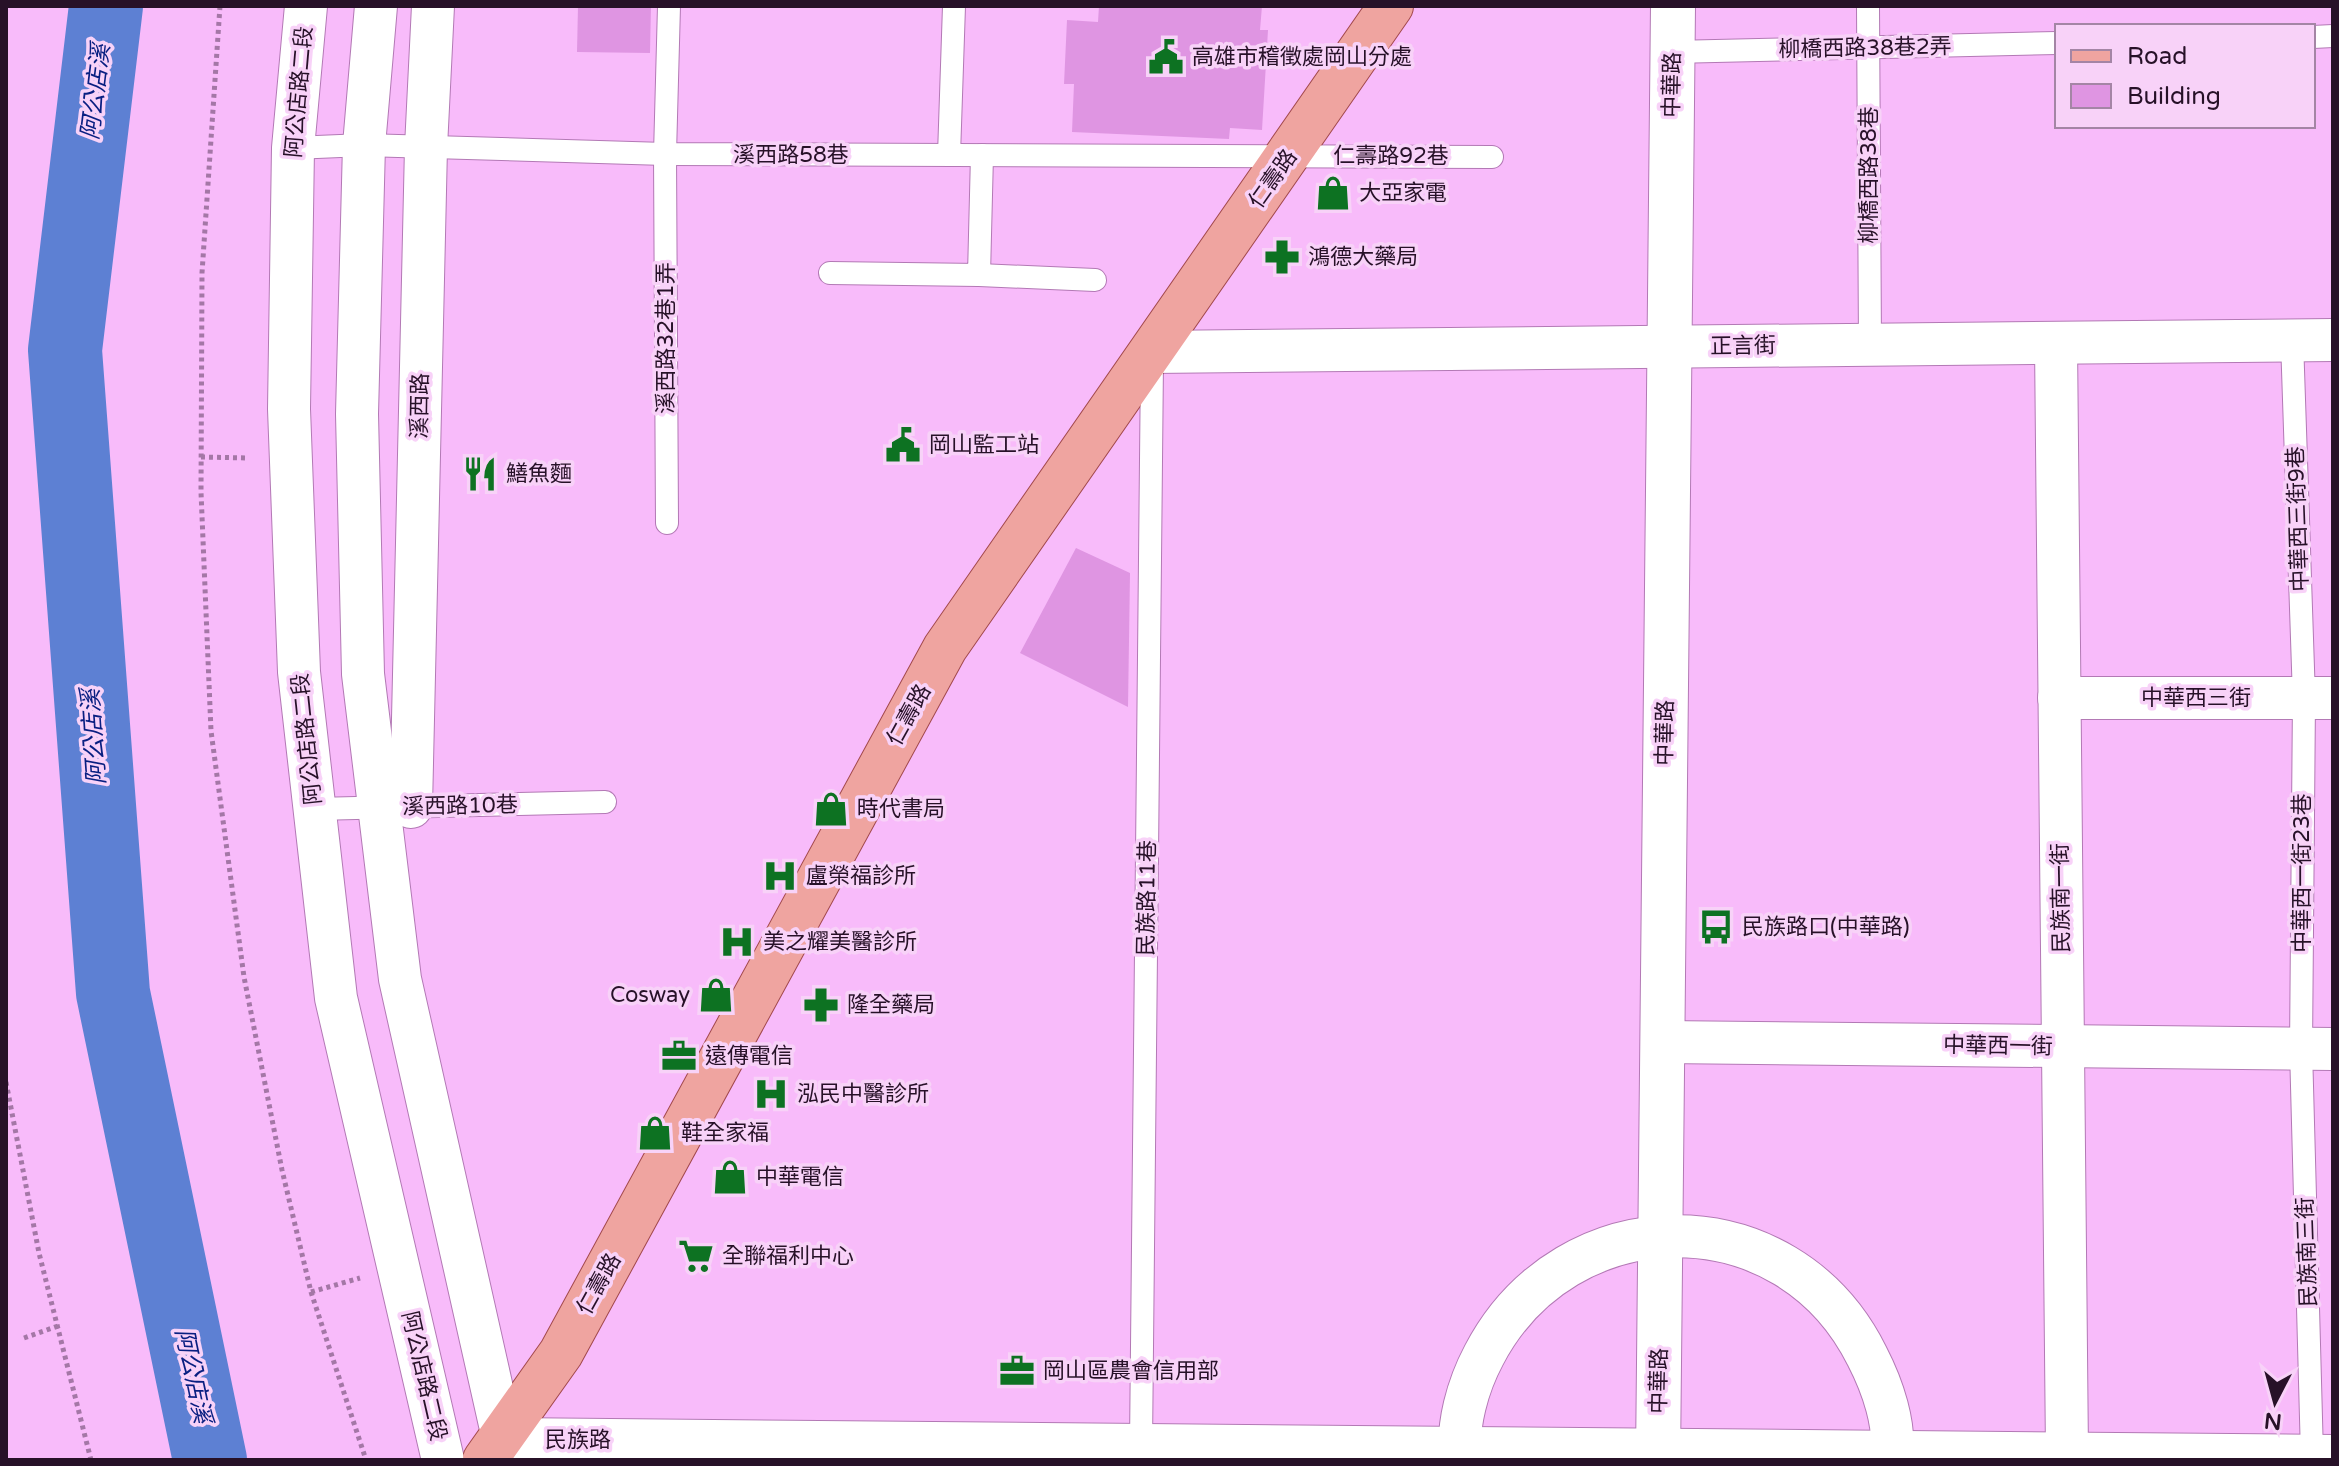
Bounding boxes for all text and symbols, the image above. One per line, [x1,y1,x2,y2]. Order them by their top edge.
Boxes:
legend [2055,24,2315,128]
street label: 阿公店路二段 [280,25,318,159]
street label: 柳橋西路38巷2弄 [1778,33,1952,63]
public building icon: 高雄市稽徵處岡山分處 [1147,38,1185,76]
water label: 阿公店溪 [76,40,117,141]
text: Road [2127,42,2187,71]
place label: 高雄市稽徵處岡山分處 [1192,44,1412,70]
street label: 中華路 [1658,52,1686,118]
text: Building [2127,82,2221,111]
street label: 柳橋西路38巷 [1856,106,1882,244]
street label: 溪西路58巷 [733,142,849,168]
street label: 仁壽路92巷 [1333,143,1449,169]
street label: 仁壽路 [1243,145,1303,213]
shop icon: 大亞家電 [1314,174,1352,212]
place label: 大亞家電 [1359,180,1447,206]
pharmacy icon: 鴻德大藥局 [1263,238,1301,276]
place label: 鴻德大藥局 [1308,244,1418,270]
street label: 溪西路32巷1弄 [653,262,679,414]
street label: 正言街 [1710,332,1776,360]
street label: 溪西路 [406,373,434,439]
public building icon: 岡山監工站 [884,426,922,464]
place label: 岡山監工站 [929,432,1039,458]
street label: 中華西三街9巷 [2282,446,2314,592]
restaurant icon: 鱔魚麵 [461,455,499,493]
place label: 鱔魚麵 [506,461,572,487]
street label: 阿公店路二段 [287,672,327,806]
street label: 仁壽路 [882,680,936,750]
water label: 阿公店溪 [76,685,112,786]
street label: 中華西三街 [2141,685,2251,711]
street label: 中華路 [1651,700,1679,766]
shop icon: 時代書局 [812,790,850,828]
street label: 溪西路10巷 [402,792,518,820]
street label: 中華西一街23巷 [2289,793,2315,953]
place label: 時代書局 [857,796,945,822]
street label: 民族路11巷 [1133,840,1161,956]
street label: 民族南一街 [2047,843,2075,953]
hospital icon: 盧榮福診所 [761,857,799,895]
place label: 盧榮福診所 [806,863,916,889]
bus stop icon: 民族路口(中華路) [1697,908,1735,946]
place label: 民族路口(中華路) [1742,914,1910,940]
hospital icon: 美之耀美醫診所 [718,923,756,961]
place label: 美之耀美醫診所 [763,929,917,955]
shop icon: Cosway [697,976,735,1014]
place label: Cosway [610,982,690,1008]
pharmacy icon: 隆全藥局 [802,986,840,1024]
place label: 隆全藥局 [847,992,935,1018]
street label: 中華西一街 [1943,1032,2053,1060]
office icon: 遠傳電信 [660,1037,698,1075]
place label: 遠傳電信 [705,1043,793,1069]
hospital icon: 泓民中醫診所 [752,1075,790,1113]
place label: 泓民中醫診所 [797,1081,929,1107]
shop icon: 鞋全家福 [636,1114,674,1152]
place label: 鞋全家福 [681,1120,769,1146]
shop icon: 中華電信 [711,1158,749,1196]
place label: 中華電信 [756,1164,844,1190]
street label: 民族南三街 [2292,1197,2322,1307]
supermarket icon: 全聯福利中心 [677,1237,715,1275]
place label: 全聯福利中心 [722,1243,854,1269]
street label: 仁壽路 [572,1249,626,1319]
street label: 阿公店路二段 [396,1309,452,1443]
water label: 阿公店溪 [169,1326,218,1429]
street label: 中華路 [1645,1348,1673,1414]
office icon: 岡山區農會信用部 [998,1352,1036,1390]
place label: 岡山區農會信用部 [1043,1358,1219,1384]
north arrow [2235,1362,2315,1442]
text: N [2263,1407,2283,1435]
street label: 民族路 [545,1427,611,1453]

